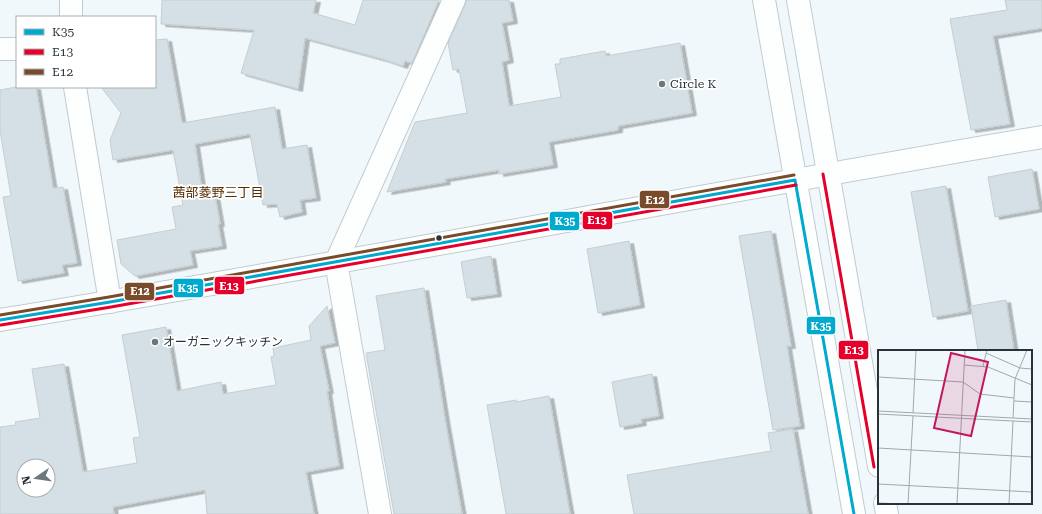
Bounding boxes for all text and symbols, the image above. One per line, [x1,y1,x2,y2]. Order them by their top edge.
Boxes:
legend [16,16,156,88]
text: K35 [52,25,74,39]
text: E13 [52,45,73,59]
text: E12 [52,65,73,79]
place label: Circle K [670,77,716,91]
marker: Circle K [657,79,667,89]
district label: 茜部菱野三丁目 [172,185,264,200]
line badge: E12 [639,190,670,209]
text: E12 [645,194,665,207]
line badge: K35 [549,211,580,231]
line badge: E13 [582,211,613,230]
text: E13 [587,214,607,227]
text: K35 [555,215,575,228]
unlabelled marker [434,233,444,243]
line badge: E13 [214,276,245,295]
line badge: K35 [173,278,204,298]
text: E13 [219,280,239,293]
line badge: E12 [124,282,155,301]
text: K35 [178,282,198,295]
text: E12 [130,285,150,298]
line badge: K35 [806,316,836,335]
text: K35 [811,320,831,333]
place label: オーガニックキッチン [163,335,283,349]
marker: オーガニックキッチン [150,337,160,347]
line badge: E13 [838,340,869,360]
text: E13 [844,344,864,357]
inset map [878,350,1032,504]
north arrow [16,458,56,498]
text: N [19,474,34,486]

